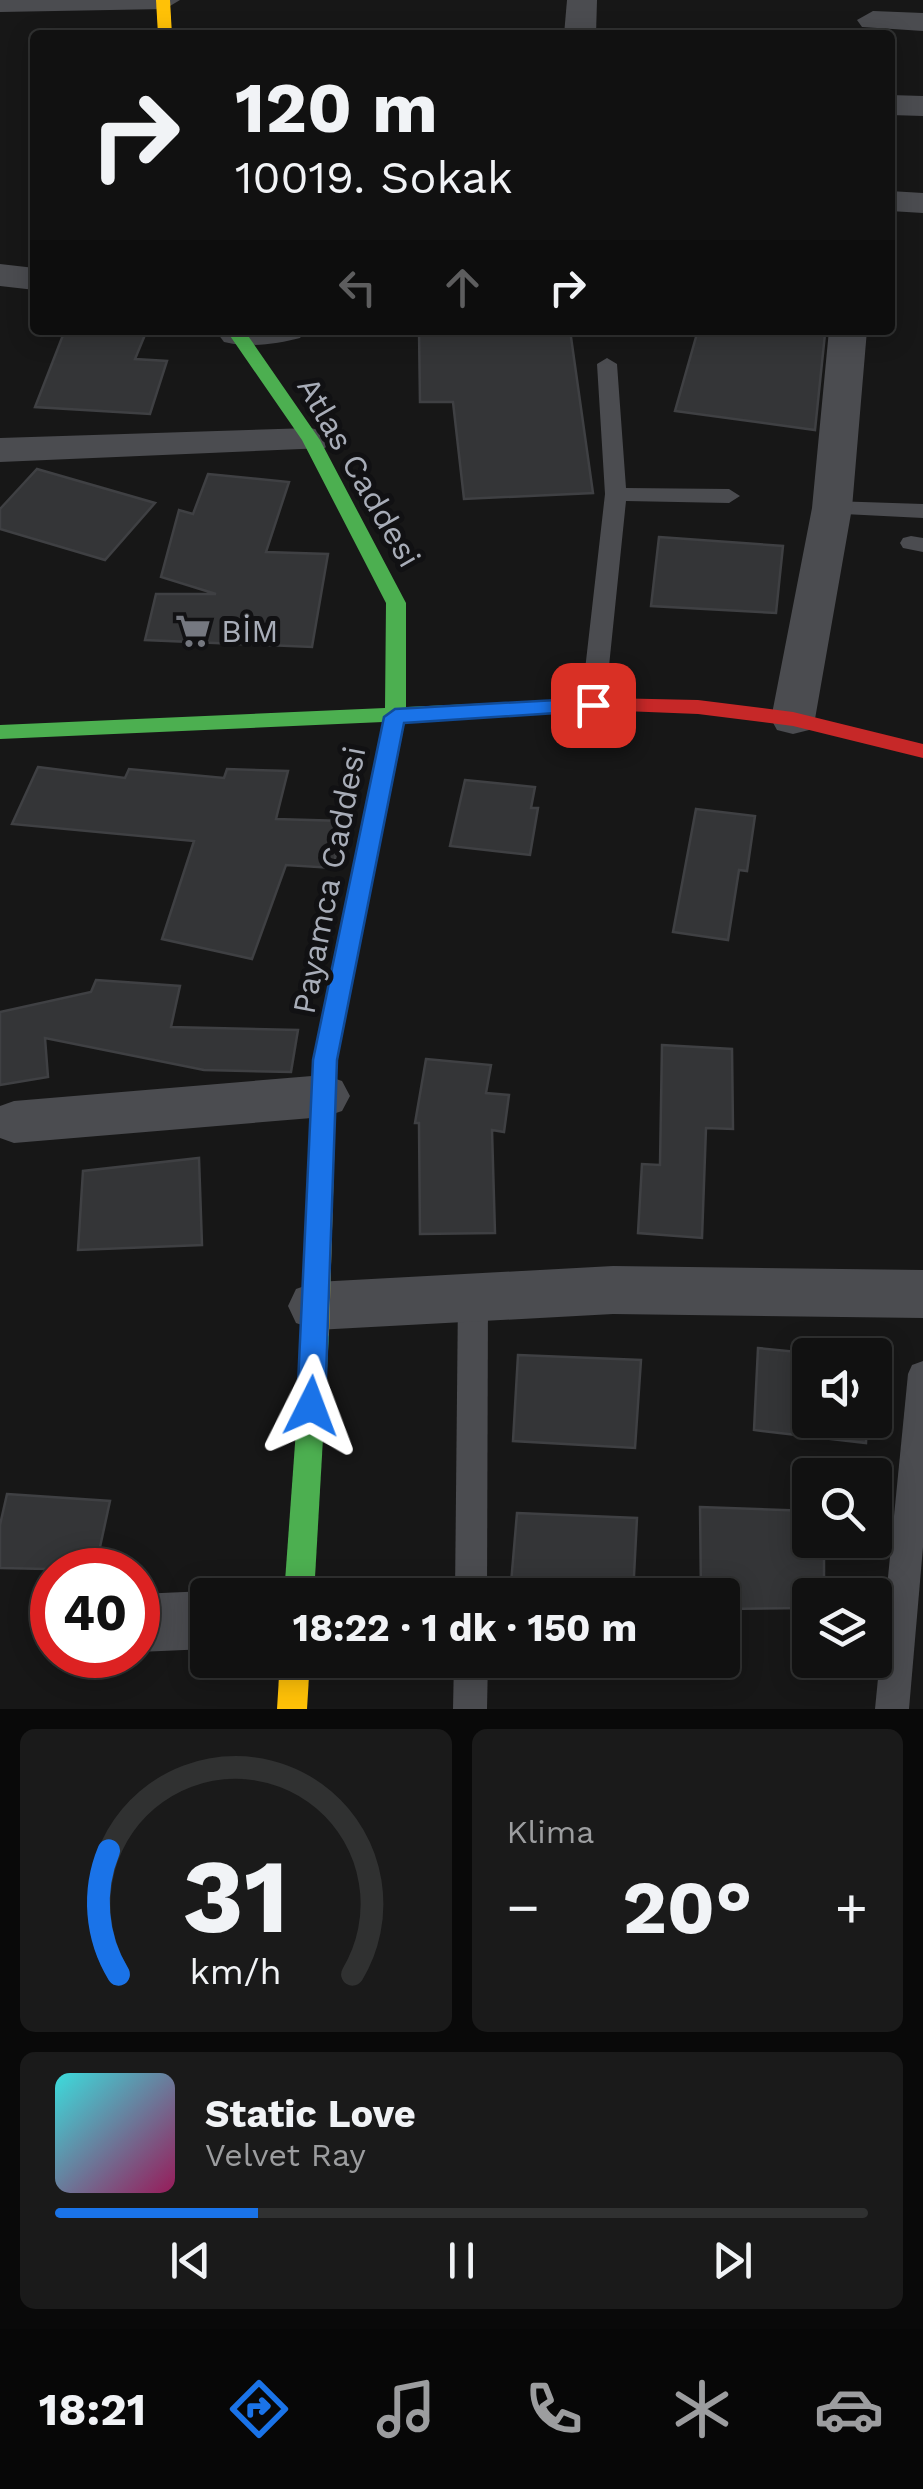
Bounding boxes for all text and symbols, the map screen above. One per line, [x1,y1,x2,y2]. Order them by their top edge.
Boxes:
text: 120 m [235,67,438,149]
icon: right [70,70,200,200]
text: 10019. Sokak [235,151,512,204]
icon: left [330,260,385,315]
icon: ahead [435,260,490,315]
icon: right [540,260,595,315]
street label: Atlas Caddesi [289,370,429,574]
supermarket icon: BİM [174,612,212,650]
place label: BİM [221,612,279,650]
pin [551,663,636,748]
icon: arrive [566,678,621,733]
street label: Payamca Caddesi [284,743,374,1017]
map controls [792,1338,892,1678]
button: sound [792,1338,892,1438]
position arrow [259,1354,363,1458]
button: search [792,1458,892,1558]
speed limit sign: 40 [30,1548,160,1678]
button: layers [792,1578,892,1678]
text: 18:22 · 1 dk · 150 m [293,1606,637,1650]
text: Klima [507,1813,594,1851]
text: 31 [183,1835,289,1957]
text: 20° [622,1863,752,1951]
text: − [507,1875,540,1939]
text: + [835,1875,868,1939]
text: km/h [190,1951,282,1993]
text: Static Love [205,2092,416,2136]
text: Velvet Ray [205,2136,366,2174]
icon: previous [163,2233,218,2288]
icon: pause [434,2233,489,2288]
icon: next [705,2233,760,2288]
icon: directions [224,2374,294,2444]
icon: music [371,2374,441,2444]
icon: phone [519,2374,589,2444]
icon: climate [667,2374,737,2444]
icon: car [814,2374,884,2444]
text: 18:21 [39,2383,146,2436]

